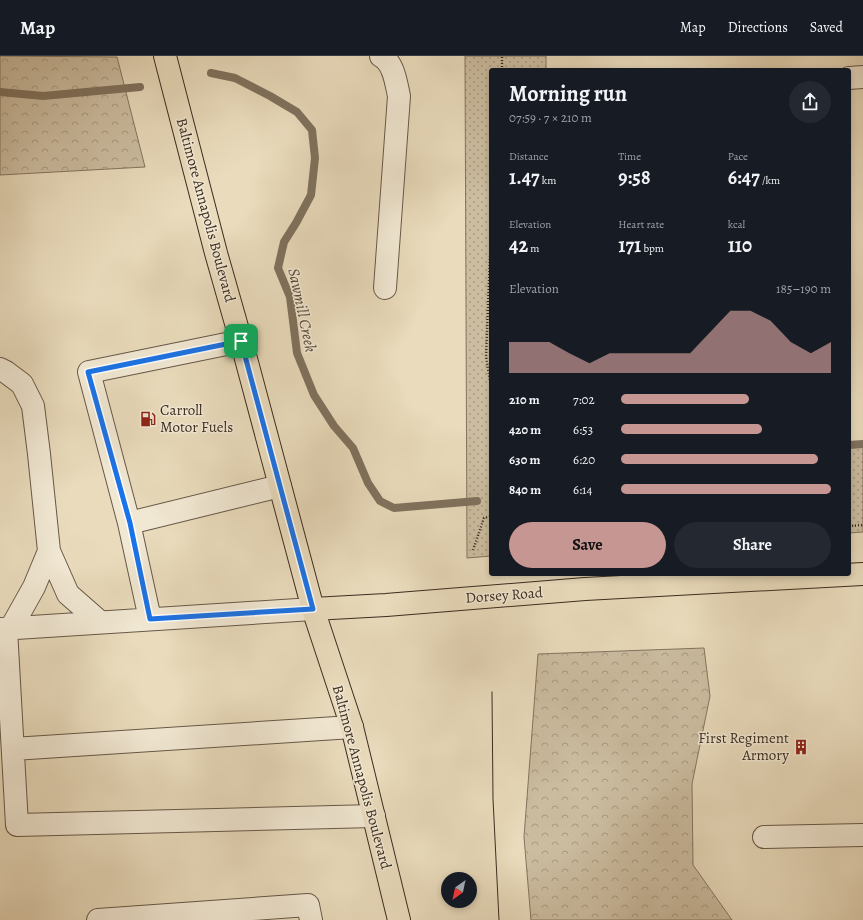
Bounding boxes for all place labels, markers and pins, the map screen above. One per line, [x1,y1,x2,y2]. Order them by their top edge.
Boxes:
pin [224,324,258,358]
place label: Carroll Motor Fuels [160,400,233,437]
fuel station icon: Carroll Motor Fuels [139,410,157,428]
place label: First Regiment Armory [698,728,789,765]
building icon: First Regiment Armory [792,738,810,756]

